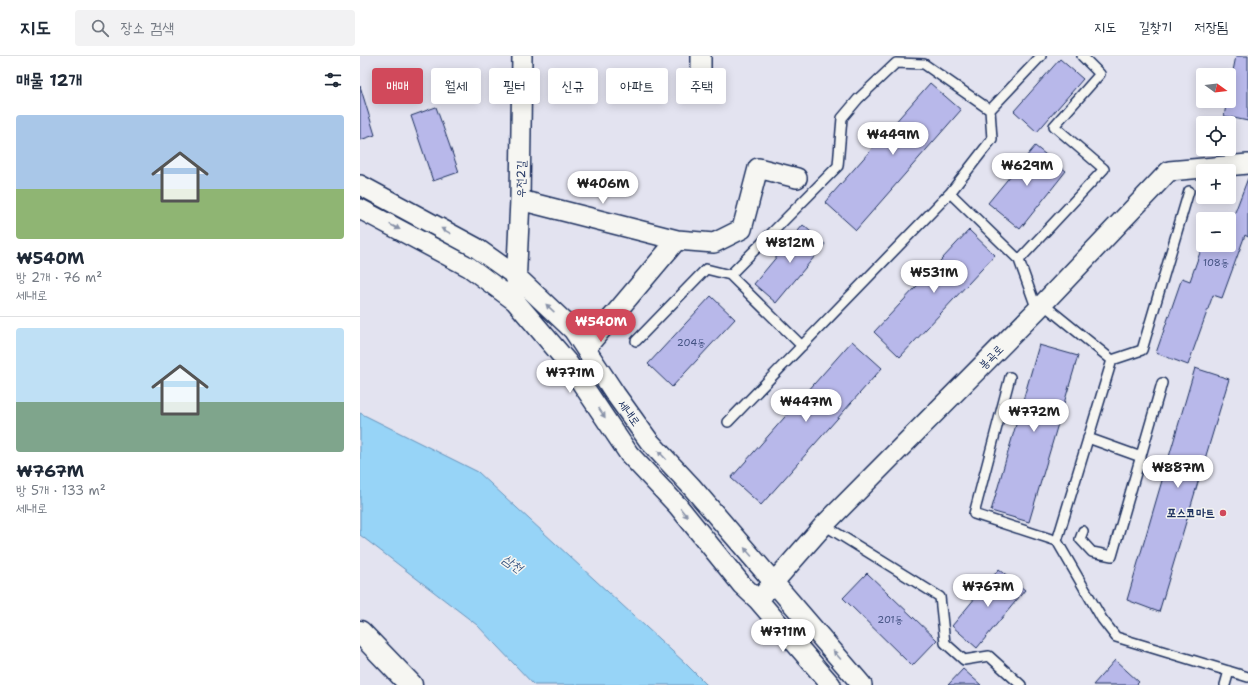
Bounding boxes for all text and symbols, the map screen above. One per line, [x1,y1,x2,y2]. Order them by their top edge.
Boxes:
search box [75,10,355,46]
text: 지도 [20,15,51,40]
icon: search [89,17,111,39]
text: 장소 검색 [121,18,174,38]
text: 지도 [1094,18,1116,36]
text: 길찾기 [1138,18,1172,36]
text: 저장됨 [1194,18,1228,36]
chip: 매매 [372,68,423,104]
chip: 월세 [431,68,481,104]
chip: 필터 [489,68,540,104]
chip: 신규 [548,68,598,104]
chip: 아파트 [606,68,668,104]
chip: 주택 [676,68,726,104]
north arrow [1196,68,1236,108]
map controls [1196,68,1236,252]
text: 매물 12개 [16,69,82,91]
icon: filters [322,69,344,91]
button: locate [1196,116,1236,156]
pin: ₩449M [865,122,921,156]
text: ₩449M [866,126,920,143]
icon: home [144,141,216,213]
pin: ₩629M [999,153,1055,187]
text: ₩629M [1001,157,1053,174]
street label: 우전2길 [513,160,529,198]
button: + [1196,164,1236,204]
pin: ₩406M [575,171,631,205]
text: ₩406M [576,175,630,192]
button: − [1196,212,1236,252]
one-way arrow [389,224,400,230]
one-way arrow [440,227,452,234]
pin: ₩812M [762,230,818,264]
text: ₩812M [765,234,815,251]
text: ₩540M [16,247,85,269]
house number: 108동 [1203,256,1229,269]
pin: ₩531M [906,260,962,294]
text: ₩531M [910,264,958,281]
text: 방 2개 · 76 m² [16,269,102,286]
text: 세내로 [16,287,47,304]
one-way arrow [545,303,555,313]
pin: ₩540M [573,309,629,343]
text: ₩540M [575,313,627,330]
house number: 204동 [677,336,705,349]
street label: 봉곡로 [975,341,1007,373]
icon: home [144,354,216,426]
pin: ₩771M [542,360,598,394]
text: ₩771M [545,364,595,381]
pin: ₩447M [778,389,834,423]
text: ₩447M [780,393,832,410]
street label: 세내로 [614,397,644,429]
pin: ₩772M [1006,399,1062,433]
text: ₩772M [1008,403,1060,420]
one-way arrow [598,408,606,419]
one-way arrow [657,450,667,460]
pin: ₩887M [1150,455,1206,489]
text: ₩887M [1151,459,1205,476]
text: ₩767M [16,460,84,482]
text: 방 5개 · 133 m² [16,482,106,499]
text: 세내로 [16,500,47,517]
place label: 포스코마트 [1167,505,1215,521]
one-way arrow [680,508,689,519]
marker: 포스코마트 [1218,508,1228,518]
one-way arrow [744,547,753,558]
water label: 삼천 [499,550,527,577]
pin: ₩767M [960,574,1016,608]
text: ₩767M [962,578,1014,595]
house number: 201동 [877,613,903,626]
pin: ₩711M [755,619,811,653]
text: ₩711M [760,623,806,640]
one-way arrow [832,650,841,661]

